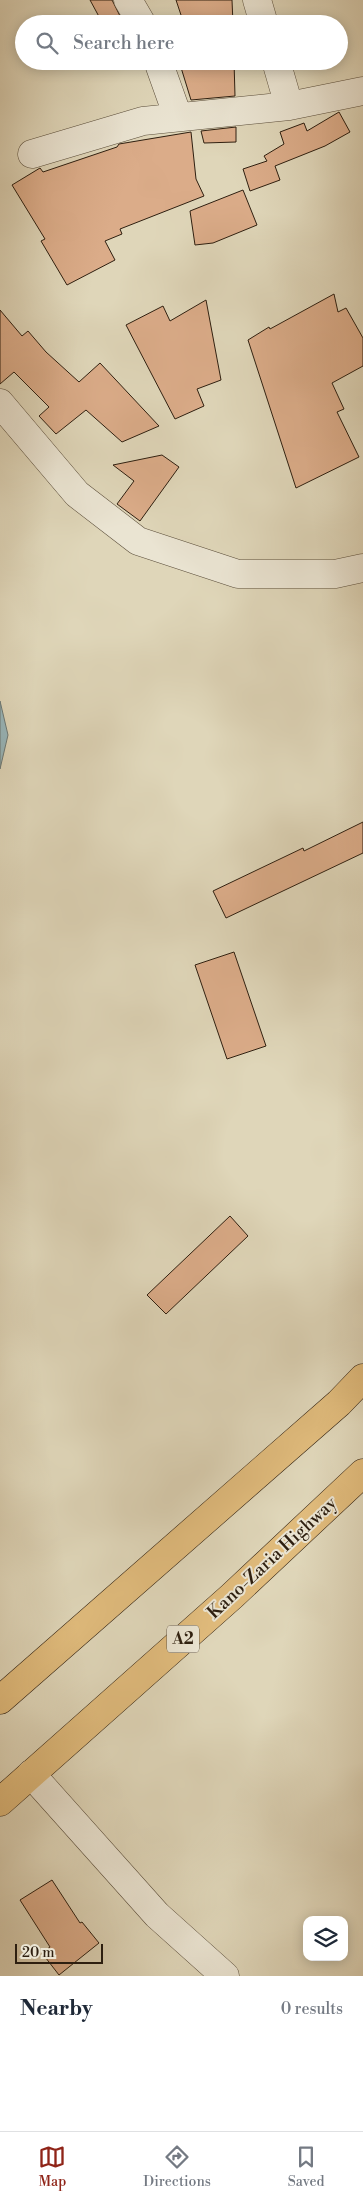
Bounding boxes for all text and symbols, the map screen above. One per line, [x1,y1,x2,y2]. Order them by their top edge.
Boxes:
search box [15,15,348,70]
icon: search [33,29,61,57]
text: Search here [73,31,174,55]
street label: Kano-Zaria Highway [202,1492,342,1624]
road number: A2 [167,1626,199,1652]
map controls [303,1916,348,1961]
button: layers [303,1916,348,1961]
scale bar [15,1941,102,1964]
text: 20 m [22,1944,54,1962]
text: Nearby [20,1996,93,2022]
text: 0 results [281,1999,343,2019]
tab: Map [38,2143,66,2191]
tab: Directions [143,2143,211,2191]
tab: Saved [288,2143,325,2191]

